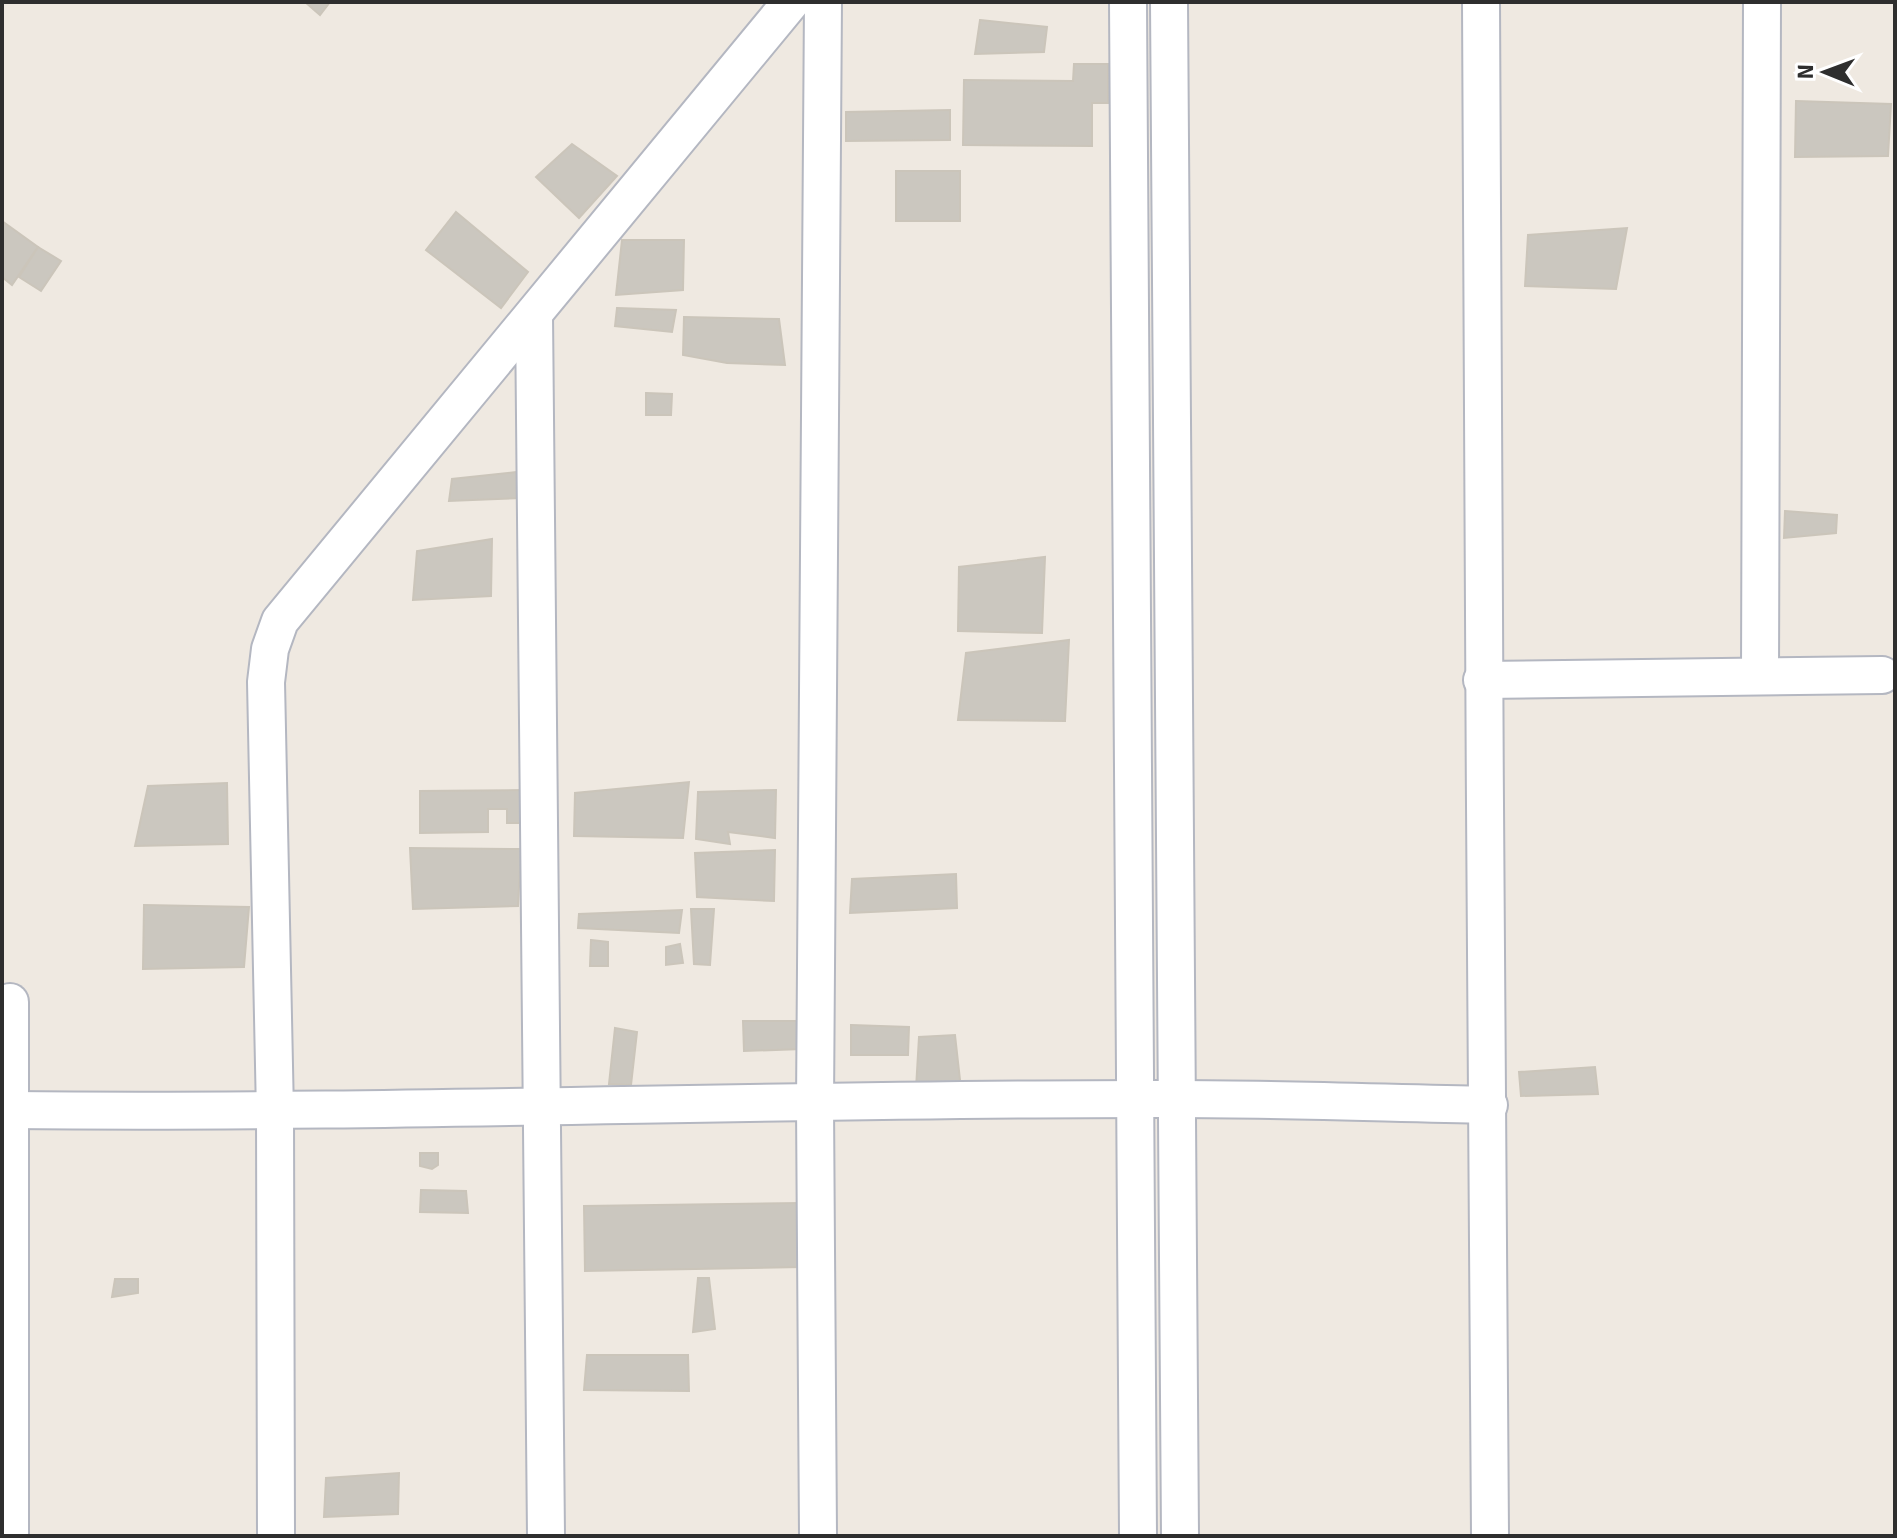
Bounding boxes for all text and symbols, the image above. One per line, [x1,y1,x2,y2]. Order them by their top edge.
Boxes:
north arrow [1785,32,1865,112]
text: N [1792,64,1819,80]

